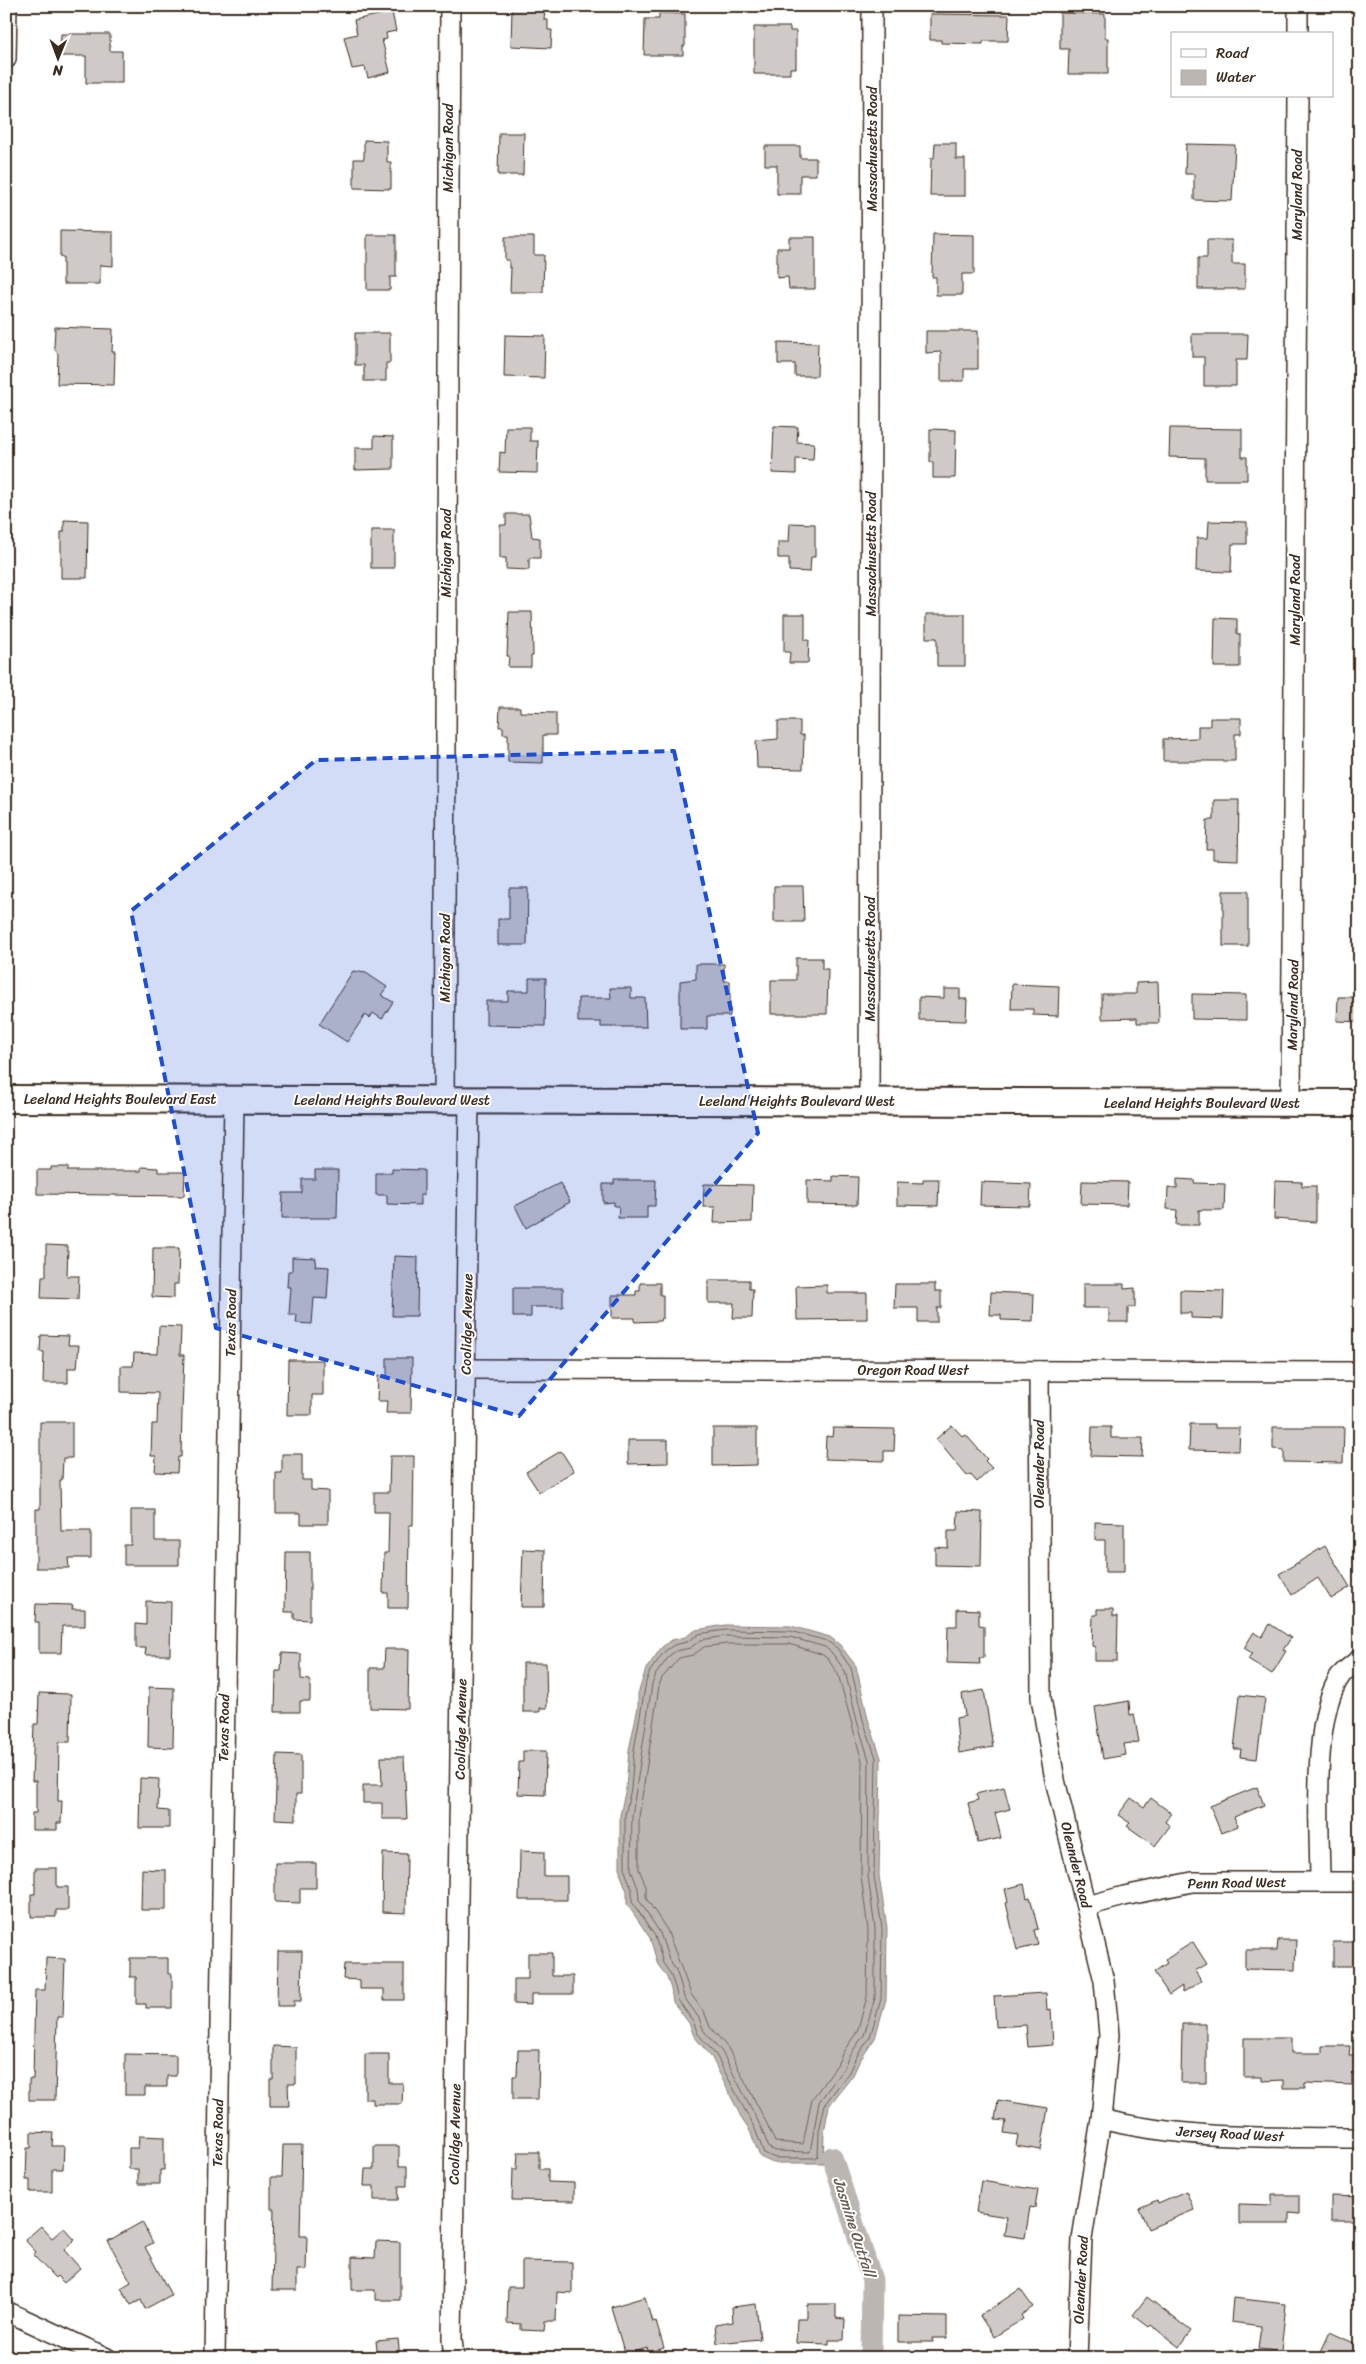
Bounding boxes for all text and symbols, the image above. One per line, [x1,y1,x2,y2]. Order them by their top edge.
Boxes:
north arrow [32,32,82,82]
legend [1171,32,1334,98]
text: Road [1216,40,1249,66]
text: N [52,58,64,83]
text: Water [1216,64,1256,90]
street label: Massachusetts Road [860,85,885,211]
street label: Michigan Road [436,102,461,192]
street label: Maryland Road [1285,148,1310,240]
street label: Massachusetts Road [859,490,884,616]
street label: Michigan Road [434,507,459,597]
street label: Maryland Road [1283,553,1308,645]
street label: Massachusetts Road [858,895,883,1021]
street label: Michigan Road [433,912,458,1002]
street label: Maryland Road [1280,958,1306,1051]
street label: Leeland Heights Boulevard East [24,1087,216,1112]
street label: Leeland Heights Boulevard West [294,1088,490,1113]
street label: Leeland Heights Boulevard West [699,1089,895,1114]
street label: Leeland Heights Boulevard West [1104,1091,1300,1116]
street label: Coolidge Avenue [454,1273,480,1375]
street label: Texas Road [218,1287,244,1357]
street label: Oregon Road West [857,1358,970,1383]
street label: Oleander Road [1027,1418,1052,1508]
street label: Coolidge Avenue [448,1678,474,1780]
street label: Texas Road [211,1692,237,1762]
street label: Oleander Road [1053,1819,1099,1912]
street label: Penn Road West [1187,1870,1287,1896]
street label: Coolidge Avenue [442,2083,468,2185]
street label: Texas Road [205,2097,231,2167]
street label: Jersey Road West [1175,2119,1286,2149]
water label: Jasmine Outfall [826,2174,883,2284]
street label: Oleander Road [1066,2234,1096,2325]

